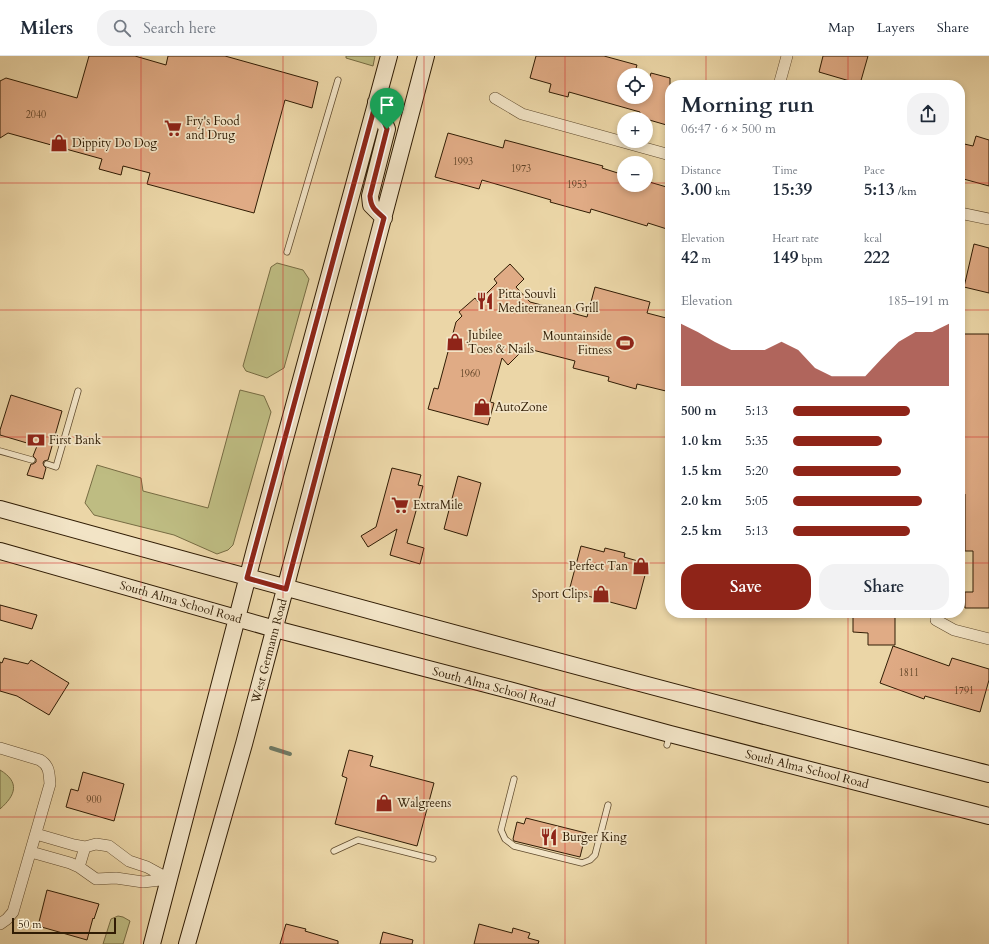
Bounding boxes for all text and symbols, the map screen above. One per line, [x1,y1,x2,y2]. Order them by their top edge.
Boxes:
search box [97,10,377,46]
text: Milers [20,15,73,41]
icon: search [111,17,133,39]
text: Search here [143,18,216,38]
text: Map [828,18,855,37]
text: Layers [877,18,915,37]
text: Share [937,18,969,37]
map controls [617,68,653,192]
button: locate [617,68,653,104]
pin [370,88,404,129]
text: Morning run [681,90,814,120]
button: share [907,93,949,135]
icon: arrive [376,94,398,116]
house number: 2040 [26,108,46,122]
button: + [617,112,653,148]
place label: Fry's Food and Drug [186,113,240,143]
supermarket icon: Fry's Food and Drug [163,118,183,138]
text: 06:47 · 6 × 500 m [681,120,776,138]
shop icon: Dippity Do Dog [49,133,69,153]
place label: Dippity Do Dog [72,135,157,151]
house number: 1993 [453,155,473,169]
button: − [617,156,653,192]
house number: 1973 [511,162,531,176]
text: Distance [681,163,721,178]
text: Time [772,163,798,178]
text: Pace [864,163,885,178]
house number: 1953 [567,178,587,192]
text: 3.00 [681,178,712,201]
text: 15:39 [772,178,812,201]
text: 5:13 [864,178,895,201]
text: km [712,184,730,199]
text: /km [895,184,916,199]
text: Elevation [681,231,725,246]
text: Heart rate [772,231,819,246]
text: kcal [864,231,882,246]
text: 42 [681,246,698,269]
text: 149 [772,246,798,269]
text: 222 [864,246,890,269]
text: m [698,252,711,267]
text: bpm [798,252,822,267]
place label: Pitta Souvli Mediterranean Grill [498,286,599,316]
restaurant icon: Pitta Souvli Mediterranean Grill [475,291,495,311]
text: Elevation [681,292,733,310]
text: 185–191 m [887,292,949,310]
place label: Jubilee Toes & Nails [466,327,534,357]
place label: Mountainside Fitness [542,328,612,358]
shop icon: Jubilee Toes & Nails [445,332,465,352]
sports icon: Mountainside Fitness [615,333,635,353]
house number: 1960 [460,367,480,381]
shop icon: AutoZone [472,397,492,417]
place label: AutoZone [495,399,548,415]
text: 500 m [681,402,716,420]
text: 5:13 [745,402,768,420]
bank icon: First Bank [26,430,46,450]
place label: First Bank [49,432,102,448]
text: 1.0 km [681,432,722,450]
text: 5:35 [745,432,768,450]
text: 1.5 km [681,462,722,480]
text: 5:20 [745,462,768,480]
text: 2.0 km [681,492,722,510]
text: 5:05 [745,492,768,510]
supermarket icon: ExtraMile [390,495,410,515]
place label: ExtraMile [413,497,463,513]
text: 2.5 km [681,522,722,540]
text: 5:13 [745,522,768,540]
shop icon: Perfect Tan [631,556,651,576]
place label: Perfect Tan [569,558,628,574]
button: Save [681,564,811,610]
button: Share [819,564,949,610]
street label: South Alma School Road [118,577,245,627]
shop icon: Sport Clips [591,584,611,604]
place label: Sport Clips [532,586,588,602]
street label: West Germann Road [247,596,291,706]
street label: South Alma School Road [431,663,558,711]
house number: 1811 [899,666,919,680]
house number: 1791 [954,684,974,698]
street label: South Alma School Road [744,746,871,792]
house number: 900 [86,793,102,807]
shop icon: Walgreens [374,793,394,813]
place label: Walgreens [396,795,451,811]
restaurant icon: Burger King [539,827,559,847]
place label: Burger King [562,829,627,845]
scale bar [12,916,116,935]
text: 50 m [18,917,42,932]

